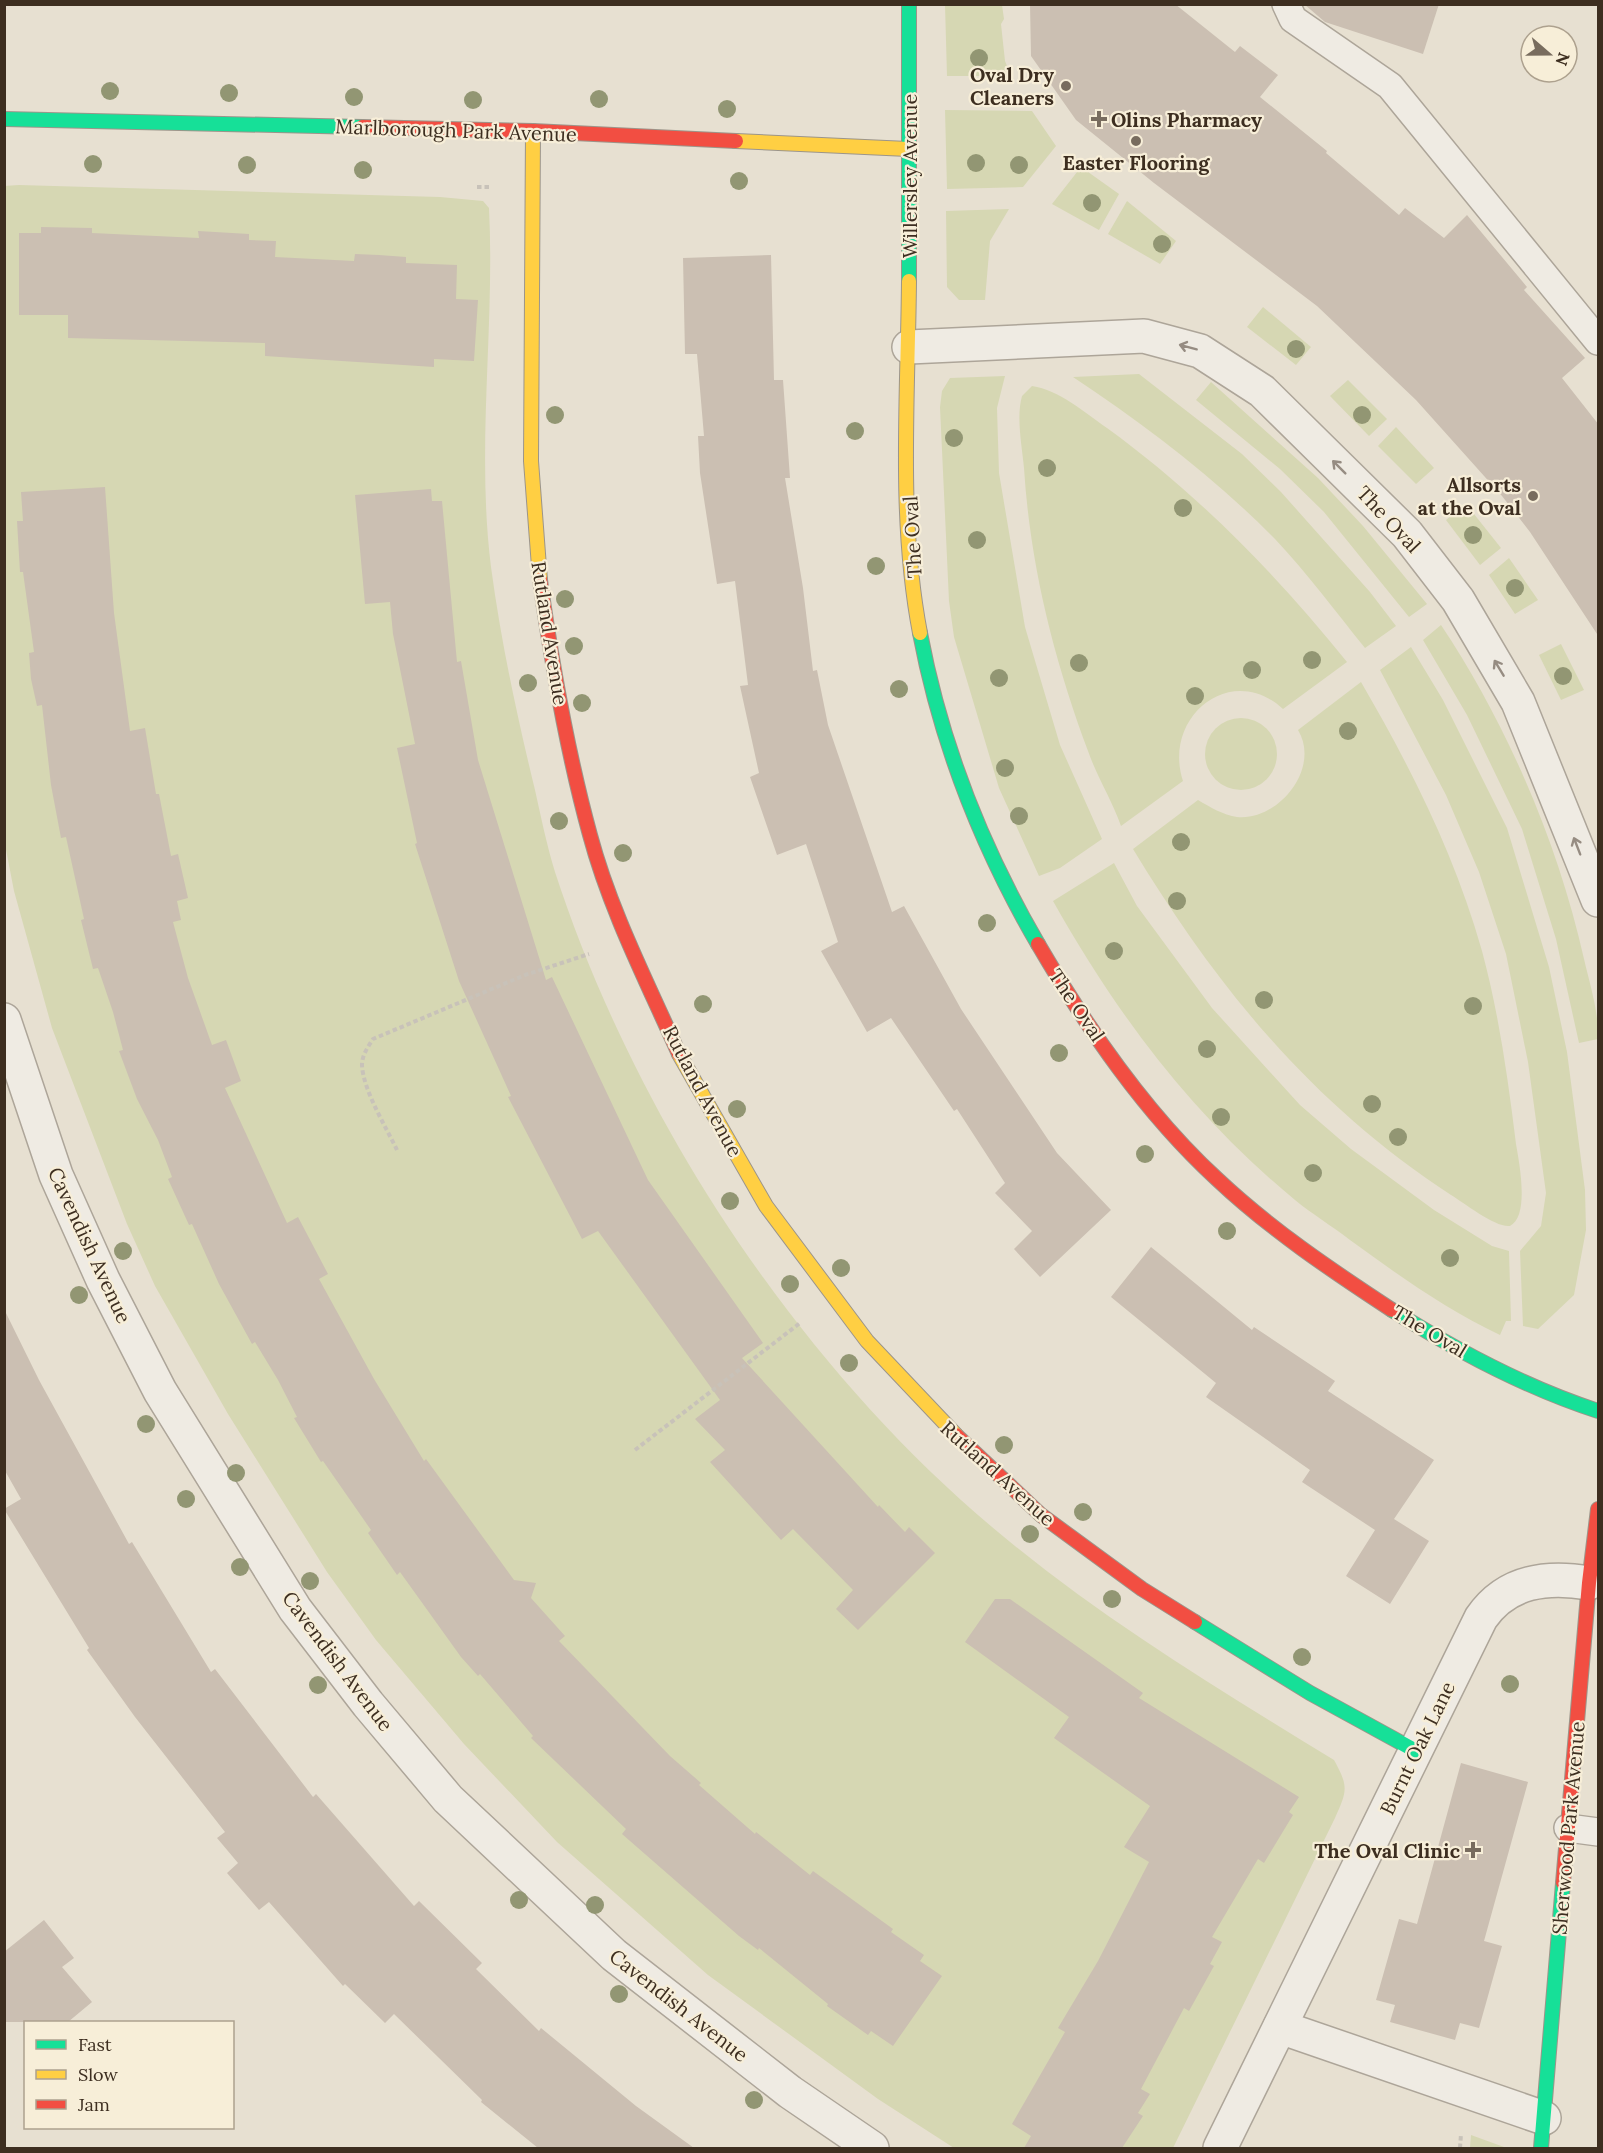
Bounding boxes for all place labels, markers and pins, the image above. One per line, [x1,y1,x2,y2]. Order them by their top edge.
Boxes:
place label: Oval Dry Cleaners [970,62,1054,110]
marker: Oval Dry Cleaners [1059,79,1073,93]
place label: Olins Pharmacy [1111,107,1262,132]
marker: Olins Pharmacy [1092,112,1106,126]
marker: Easter Flooring [1129,134,1143,148]
place label: Easter Flooring [1063,150,1210,175]
place label: Allsorts at the Oval [1418,472,1521,520]
marker: Allsorts at the Oval [1526,489,1540,503]
place label: The Oval Clinic [1314,1838,1461,1863]
marker: The Oval Clinic [1464,1841,1482,1859]

